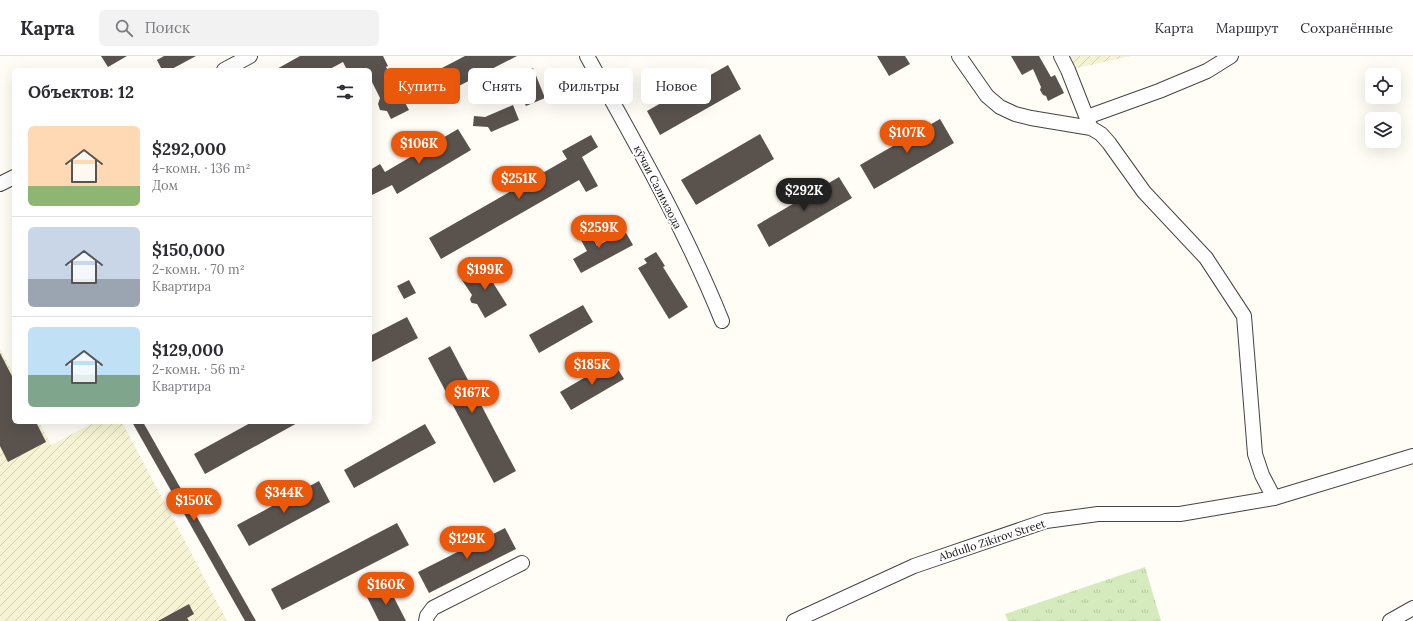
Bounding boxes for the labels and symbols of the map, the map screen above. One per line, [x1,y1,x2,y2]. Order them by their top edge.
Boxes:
pin: $107K [879,120,935,154]
pin: $106K [391,131,447,165]
street label: кӯчаи Салимзода [631,143,685,231]
pin: $251K [491,166,547,200]
pin: $292K [776,178,832,212]
pin: $259K [571,215,627,249]
pin: $199K [457,257,513,291]
pin: $185K [564,352,620,386]
pin: $167K [444,380,500,414]
pin: $344K [256,480,312,514]
pin: $150K [166,488,222,522]
street label: Abdullo Zikirov Street [936,516,1048,564]
pin: $129K [439,526,495,560]
pin: $160K [358,572,414,606]

